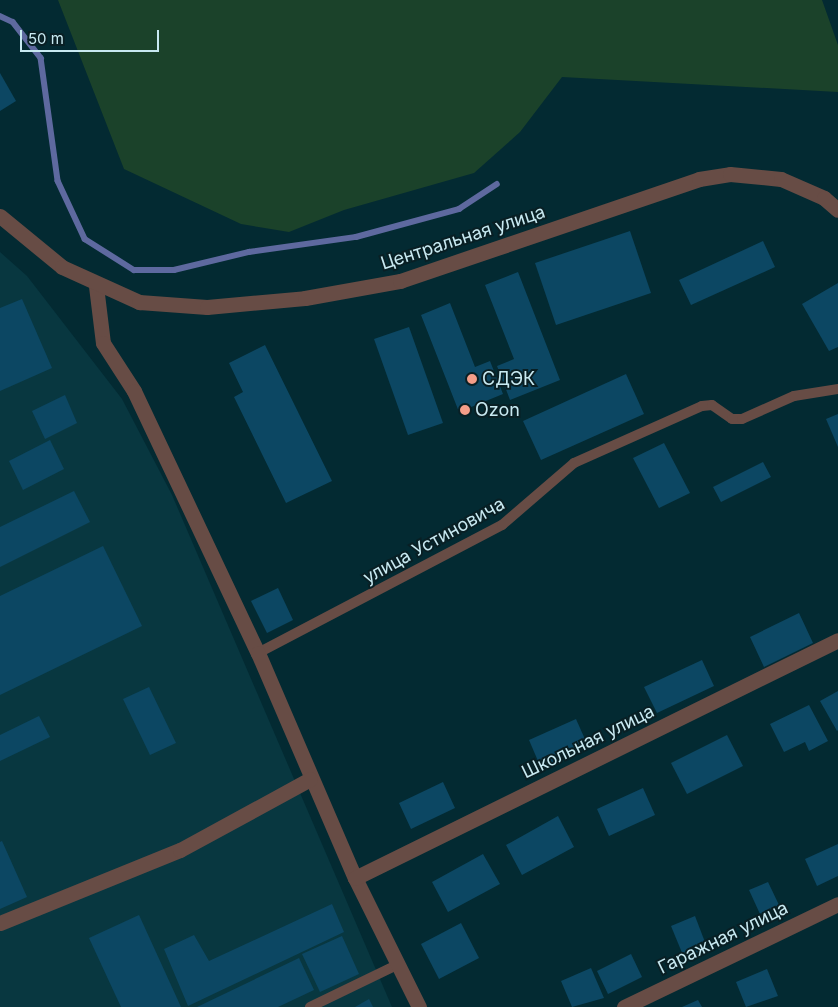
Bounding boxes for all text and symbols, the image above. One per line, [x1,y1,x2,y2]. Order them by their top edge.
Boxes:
scale bar [22,20,161,52]
text: 50 m [28,29,64,48]
street label: Центральная улица [378,201,548,275]
place label: СДЭК [482,368,535,390]
marker: СДЭК [466,373,478,385]
place label: Ozon [475,399,520,421]
marker: Ozon [459,404,471,416]
street label: улица Устиновича [359,493,509,589]
street label: Школьная улица [518,701,658,783]
street label: Гаражная улица [654,897,792,979]

